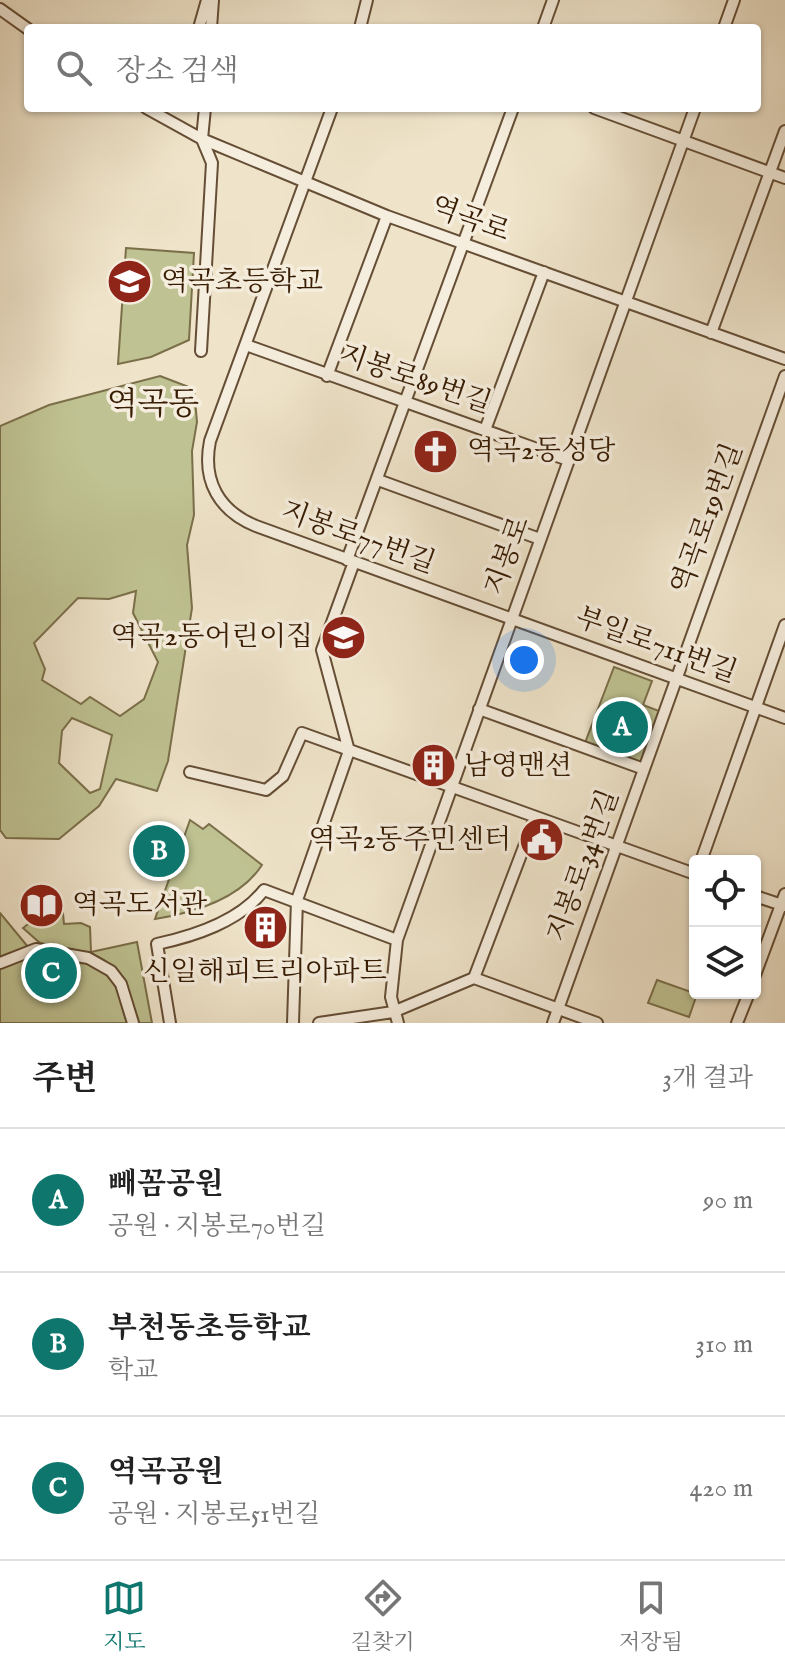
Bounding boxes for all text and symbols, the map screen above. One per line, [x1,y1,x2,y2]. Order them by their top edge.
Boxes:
search box [24,24,761,112]
icon: search [52,46,96,90]
text: 장소 검색 [116,53,238,91]
street label: 역곡로 [426,190,514,250]
school or university icon: 역곡초등학교 [106,258,154,306]
place label: 역곡초등학교 [161,265,323,300]
street label: 지봉로89번길 [334,338,496,422]
district label: 역곡동 [107,385,199,426]
church icon: 역곡2동성당 [412,427,460,475]
place label: 역곡2동성당 [467,434,615,469]
street label: 역곡로19번길 [665,439,751,599]
street label: 지봉로77번길 [276,494,440,582]
street label: 지봉로 [478,512,538,600]
street label: 부일로711번길 [571,601,741,691]
school or university icon: 역곡2동어린이집 [320,613,368,661]
place label: 역곡2동어린이집 [111,620,313,655]
your location [504,640,544,680]
pin: A [596,697,648,757]
building icon: 남영맨션 [409,742,457,790]
place label: 남영맨션 [464,749,572,784]
street label: 지봉로34번길 [540,785,628,947]
public building icon: 역곡2동주민센터 [518,816,566,864]
pin: B [133,821,185,881]
place label: 역곡2동주민센터 [309,823,511,858]
map controls [689,855,761,999]
button: locate [689,855,761,927]
library icon: 역곡도서관 [17,881,65,929]
place label: 역곡도서관 [72,888,207,923]
building icon: 신일해피트리아파트 [241,903,289,951]
button: layers [689,927,761,999]
pin: C [25,943,77,1003]
place label: 신일해피트리아파트 [143,955,387,990]
text: 주변 [32,1058,98,1101]
text: 3개 결과 [662,1062,753,1095]
text: 빼꼼공원 [108,1166,224,1204]
text: A [49,1184,67,1217]
text: 90 m [703,1184,753,1217]
text: 공원 · 지봉로70번길 [108,1210,326,1243]
text: 부천동초등학교 [108,1310,311,1348]
text: B [49,1328,67,1361]
text: 310 m [695,1328,753,1361]
text: 학교 [108,1354,158,1387]
text: 역곡공원 [108,1454,224,1492]
text: C [49,1472,67,1505]
text: 420 m [690,1472,753,1505]
text: 공원 · 지봉로51번길 [108,1498,320,1531]
tab: 지도 [102,1576,146,1657]
tab: 길찾기 [351,1576,414,1657]
tab: 저장됨 [619,1576,683,1657]

